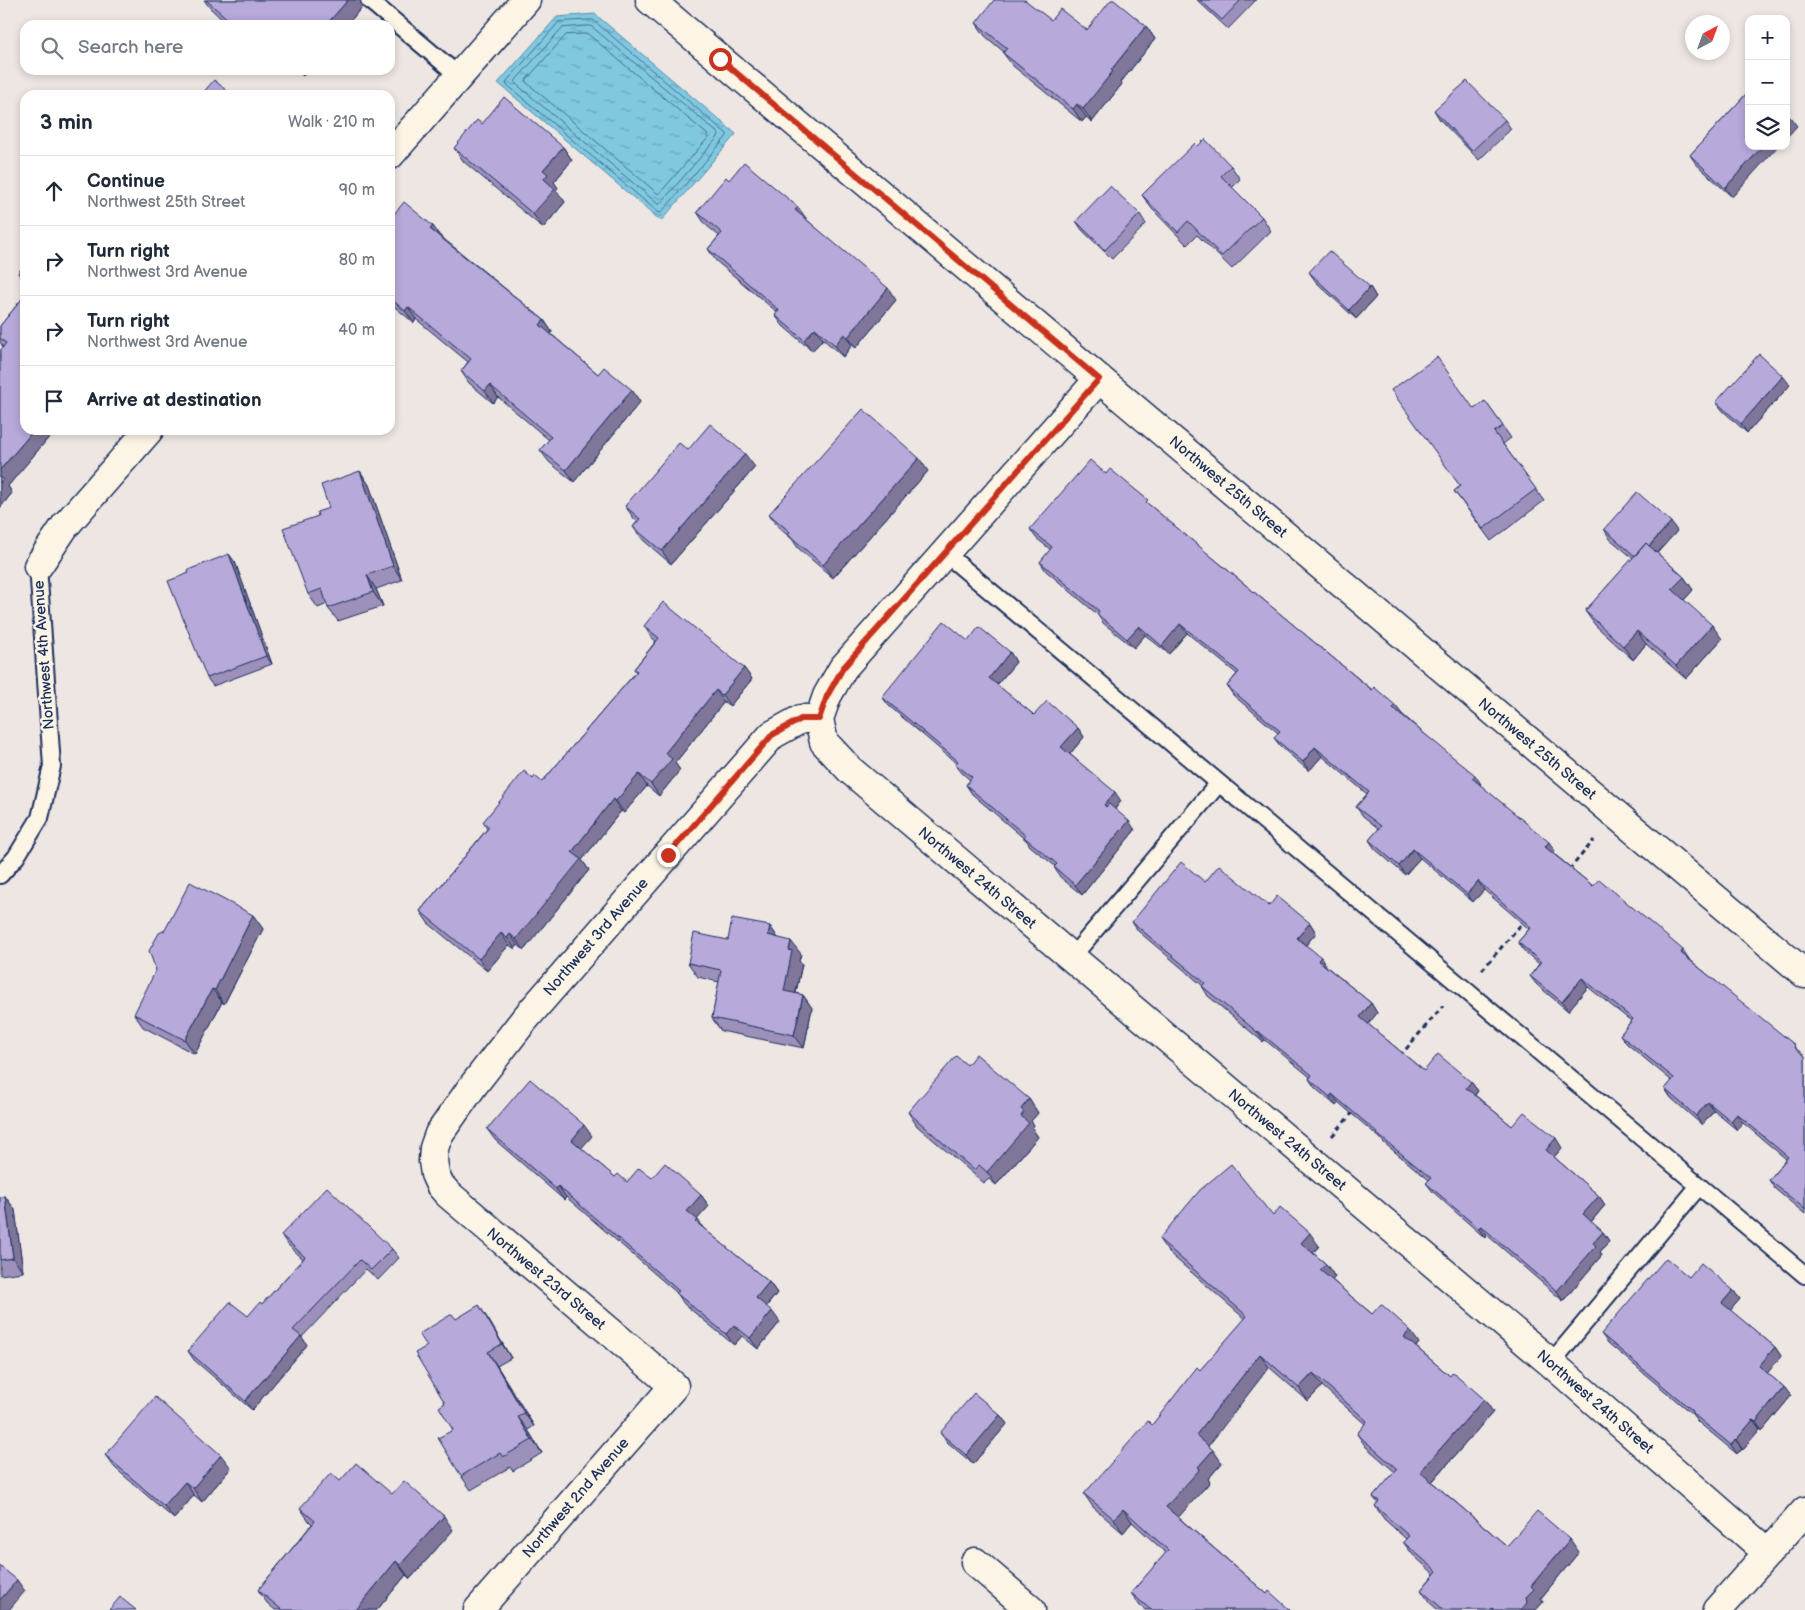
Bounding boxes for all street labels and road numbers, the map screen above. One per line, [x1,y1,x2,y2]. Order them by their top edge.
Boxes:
street label: Northwest 25th Street [1165,432,1291,542]
street label: Northwest 4th Avenue [29,580,59,730]
street label: Northwest 25th Street [1474,694,1600,804]
street label: Northwest 24th Street [914,823,1040,933]
street label: Northwest 3rd Avenue [539,874,653,1000]
street label: Northwest 24th Street [1224,1085,1350,1195]
street label: Northwest 23rd Street [483,1224,610,1335]
street label: Northwest 24th Street [1533,1346,1658,1458]
street label: Northwest 2nd Avenue [519,1434,634,1562]

